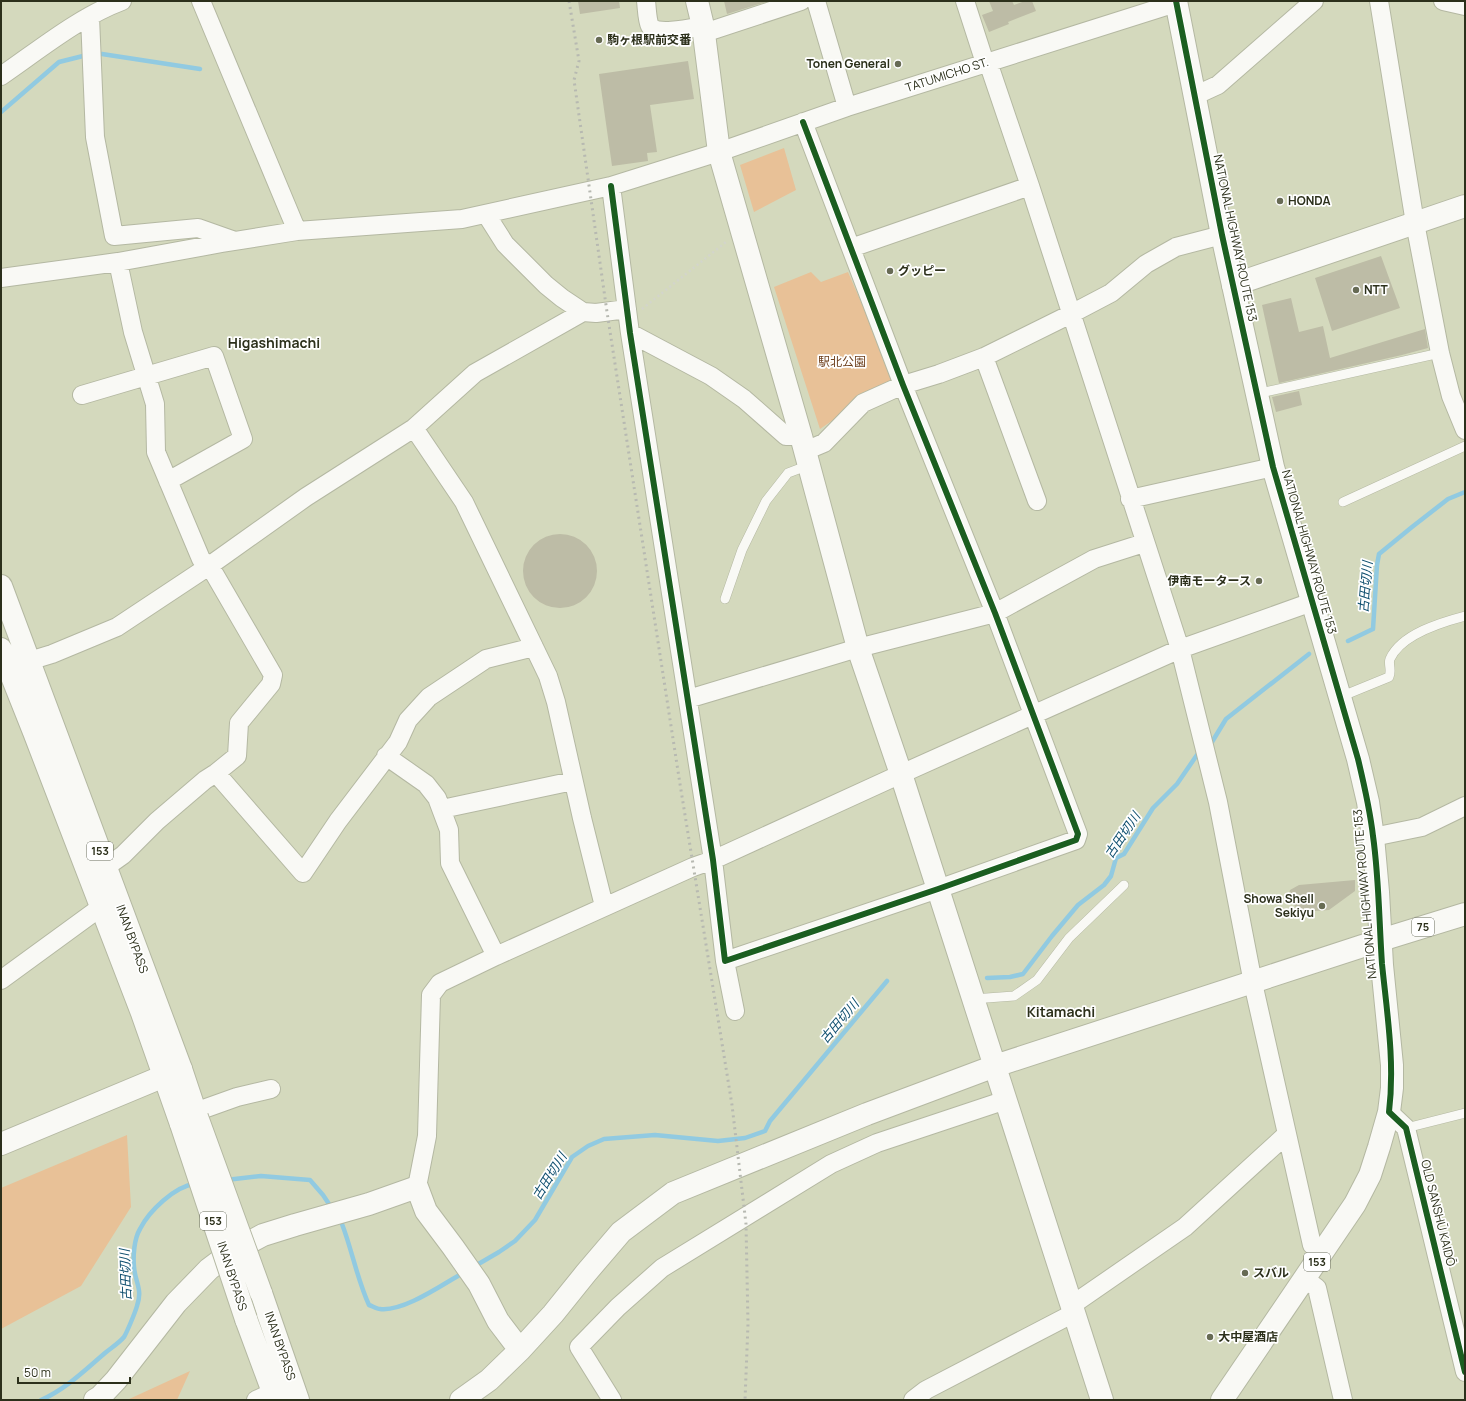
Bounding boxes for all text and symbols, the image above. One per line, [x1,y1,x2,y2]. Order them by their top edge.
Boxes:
place label: 駒ヶ根駅前交番 [607,31,692,48]
marker: 駒ヶ根駅前交番 [594,35,604,45]
street label: TATUMICHO ST. [903,53,991,96]
place label: Tonen General [807,55,890,72]
marker: Tonen General [893,59,903,69]
street label: NATIONAL HIGHWAY ROUTE 153 [1209,153,1262,323]
place label: HONDA [1288,192,1330,209]
marker: HONDA [1275,196,1285,206]
place label: グッピー [898,262,946,279]
marker: グッピー [885,266,895,276]
place label: NTT [1364,281,1389,298]
marker: NTT [1351,285,1361,295]
district label: Higashimachi [228,333,320,352]
park label: 駅北公園 [818,353,866,370]
street label: NATIONAL HIGHWAY ROUTE 153 [1278,468,1341,636]
water label: 古田切川 [1354,558,1376,614]
place label: 伊南モータース [1168,572,1251,589]
marker: 伊南モータース [1254,576,1264,586]
water label: 古田切川 [1100,807,1145,862]
street label: NATIONAL HIGHWAY ROUTE 153 [1349,808,1380,980]
road number: 153 [87,842,113,860]
place label: Showa Shell Sekiyu [1243,890,1314,921]
marker: Showa Shell Sekiyu [1317,901,1327,911]
street label: INAN BYPASS [112,902,153,976]
road number: 75 [1412,918,1434,936]
water label: 古田切川 [815,994,864,1047]
district label: Kitamachi [1027,1002,1095,1021]
water label: 古田切川 [528,1147,571,1203]
street label: OLD SANSHŪ KAIDŌ [1417,1158,1460,1268]
road number: 153 [200,1212,226,1230]
street label: INAN BYPASS [213,1239,252,1313]
water label: 古田切川 [115,1247,135,1301]
road number: 153 [1304,1253,1330,1271]
place label: スバル [1253,1264,1289,1281]
marker: スバル [1240,1268,1250,1278]
street label: INAN BYPASS [261,1309,300,1383]
place label: 大中屋酒店 [1218,1328,1278,1345]
marker: 大中屋酒店 [1205,1332,1215,1342]
scale bar [18,1359,130,1385]
text: 50 m [24,1364,51,1381]

